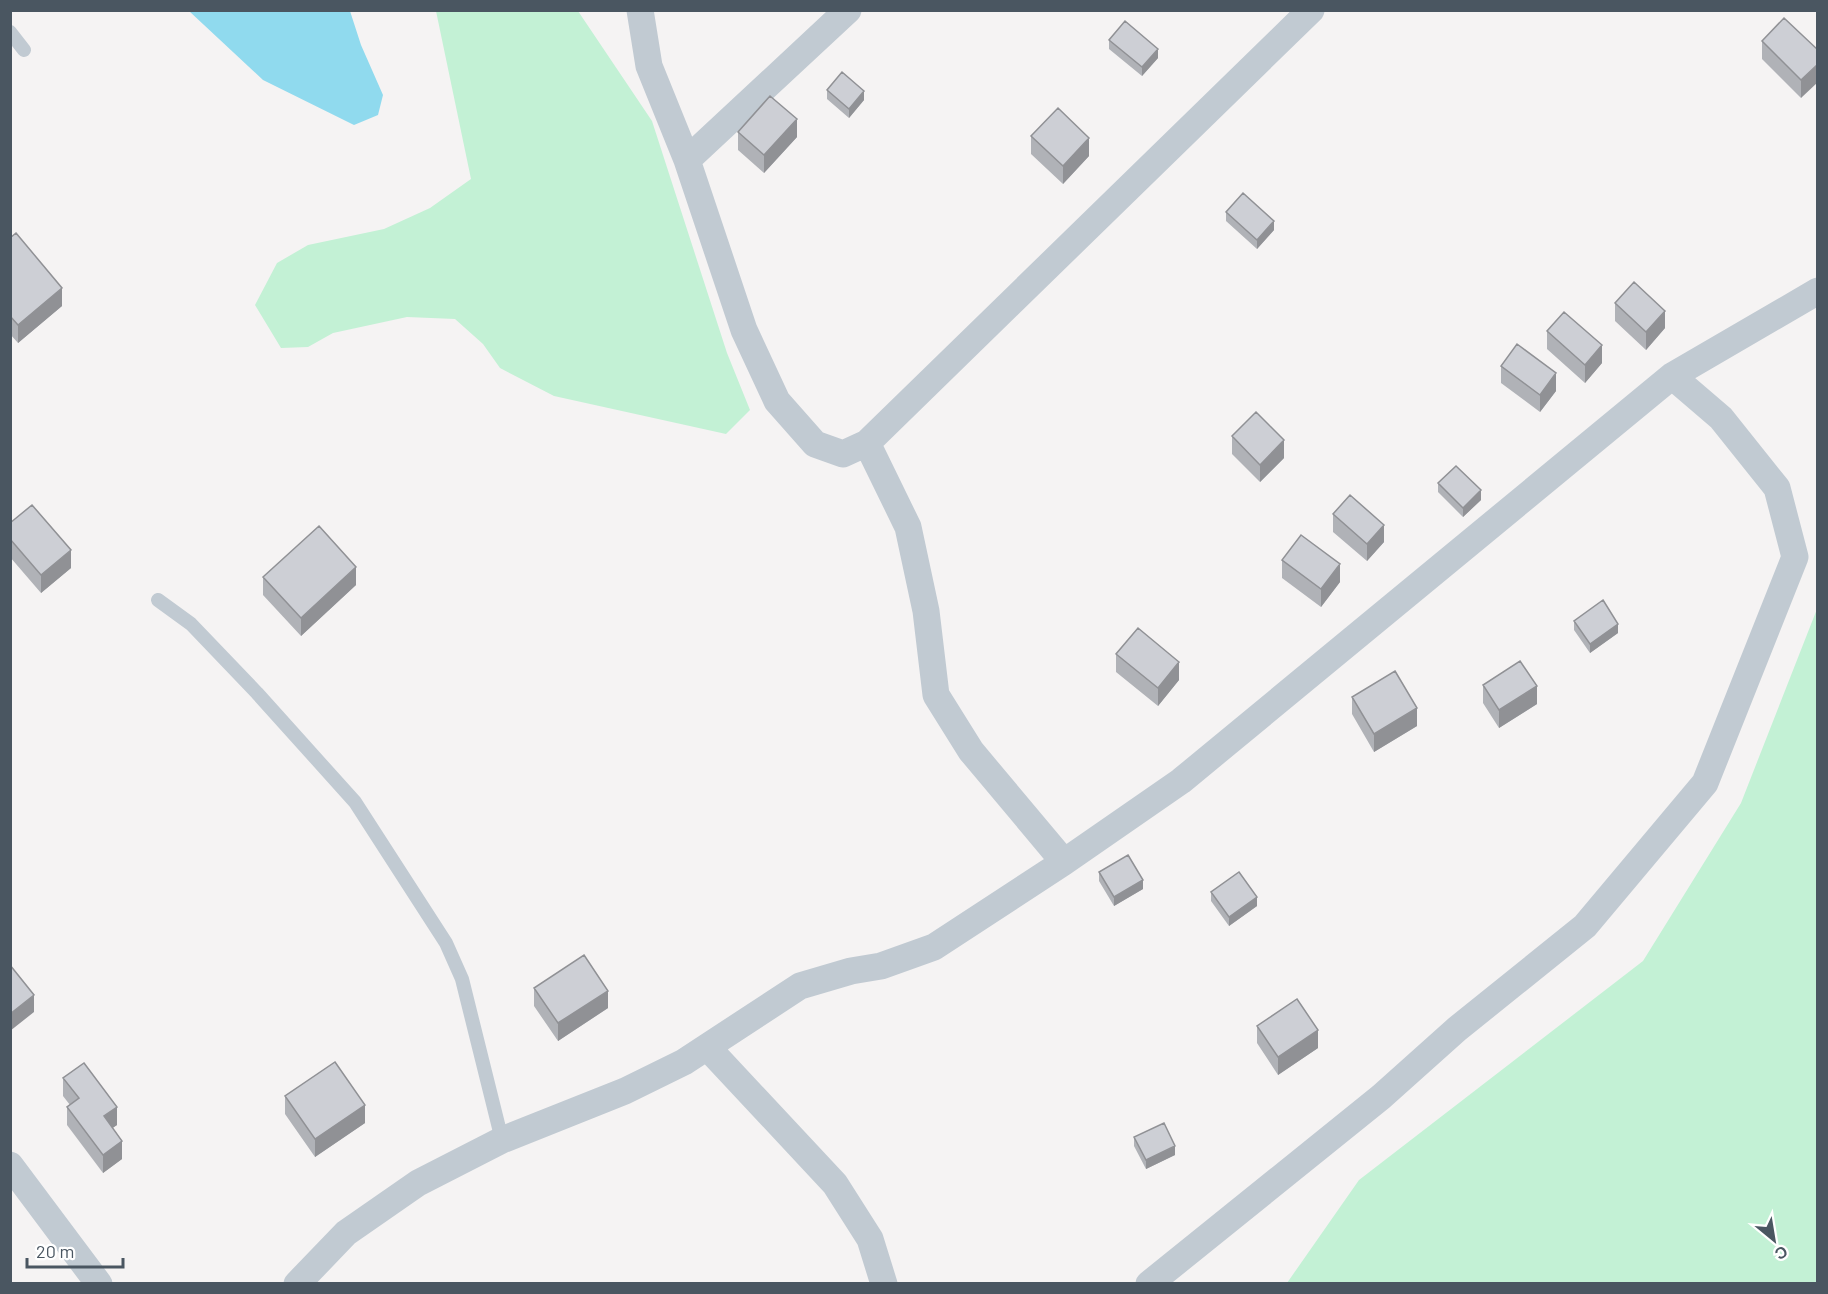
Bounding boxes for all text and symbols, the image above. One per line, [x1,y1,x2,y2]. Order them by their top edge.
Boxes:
north arrow [1744,1210,1804,1270]
scale bar [27,1231,123,1269]
text: 20 m [36,1240,74,1262]
text: С [1772,1242,1792,1265]

